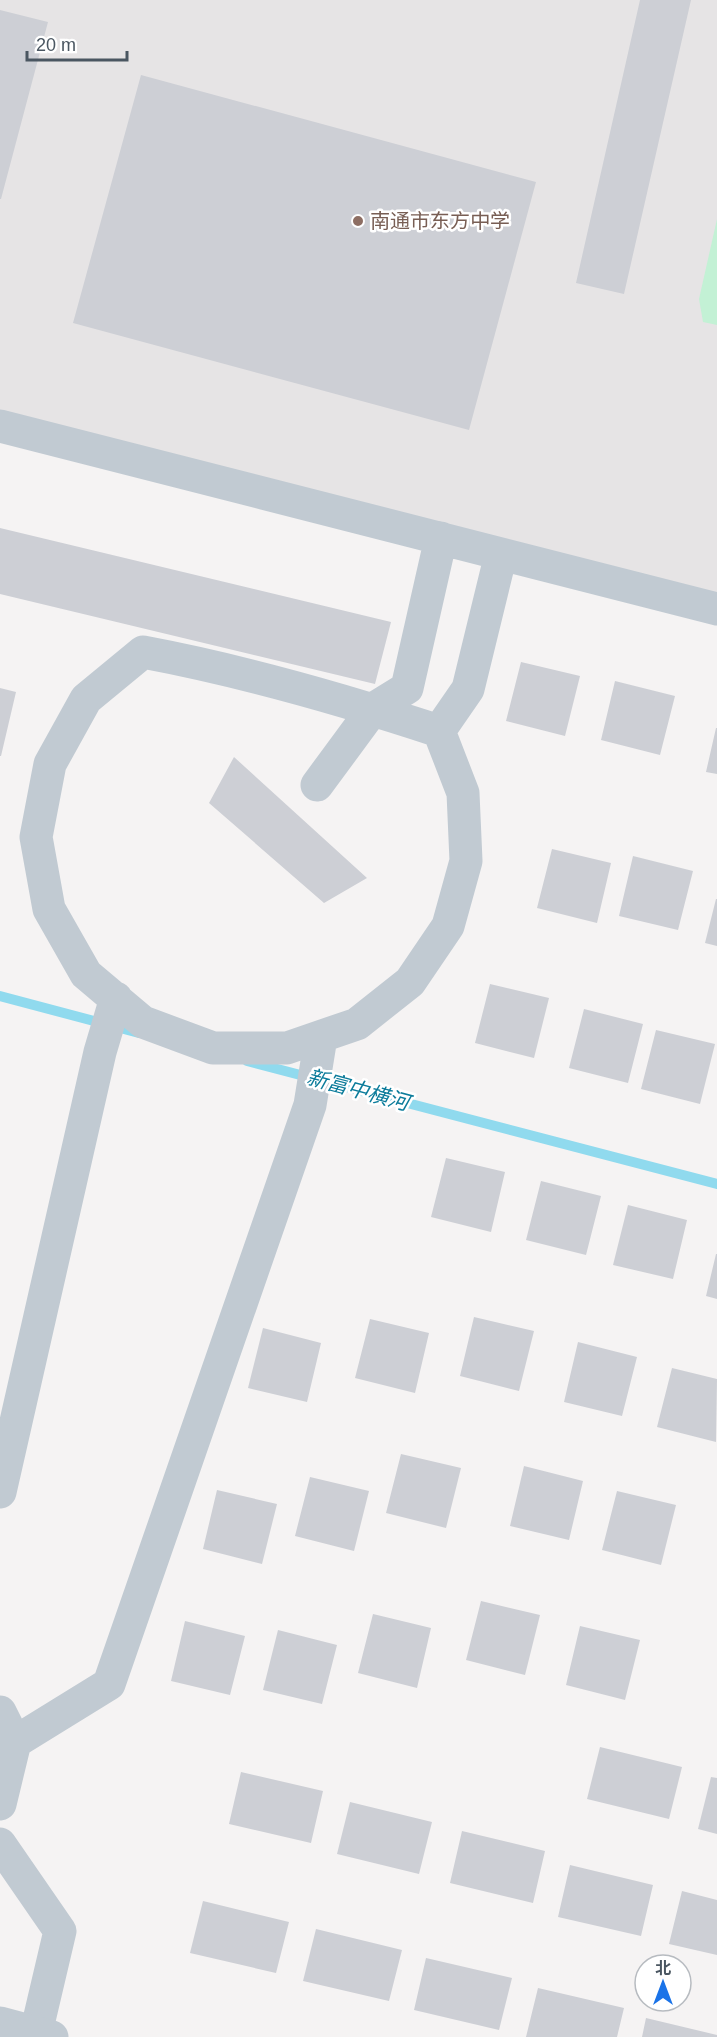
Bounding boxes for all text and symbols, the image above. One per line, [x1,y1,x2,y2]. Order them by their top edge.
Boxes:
scale bar [27,24,128,62]
text: 20 m [36,35,76,55]
place label: 南通市东方中学 [370,210,510,232]
marker: 南通市东方中学 [351,214,365,228]
water label: 新富中横河 [304,1065,416,1115]
north arrow [633,1953,693,2013]
text: 北 [655,1960,671,1977]

